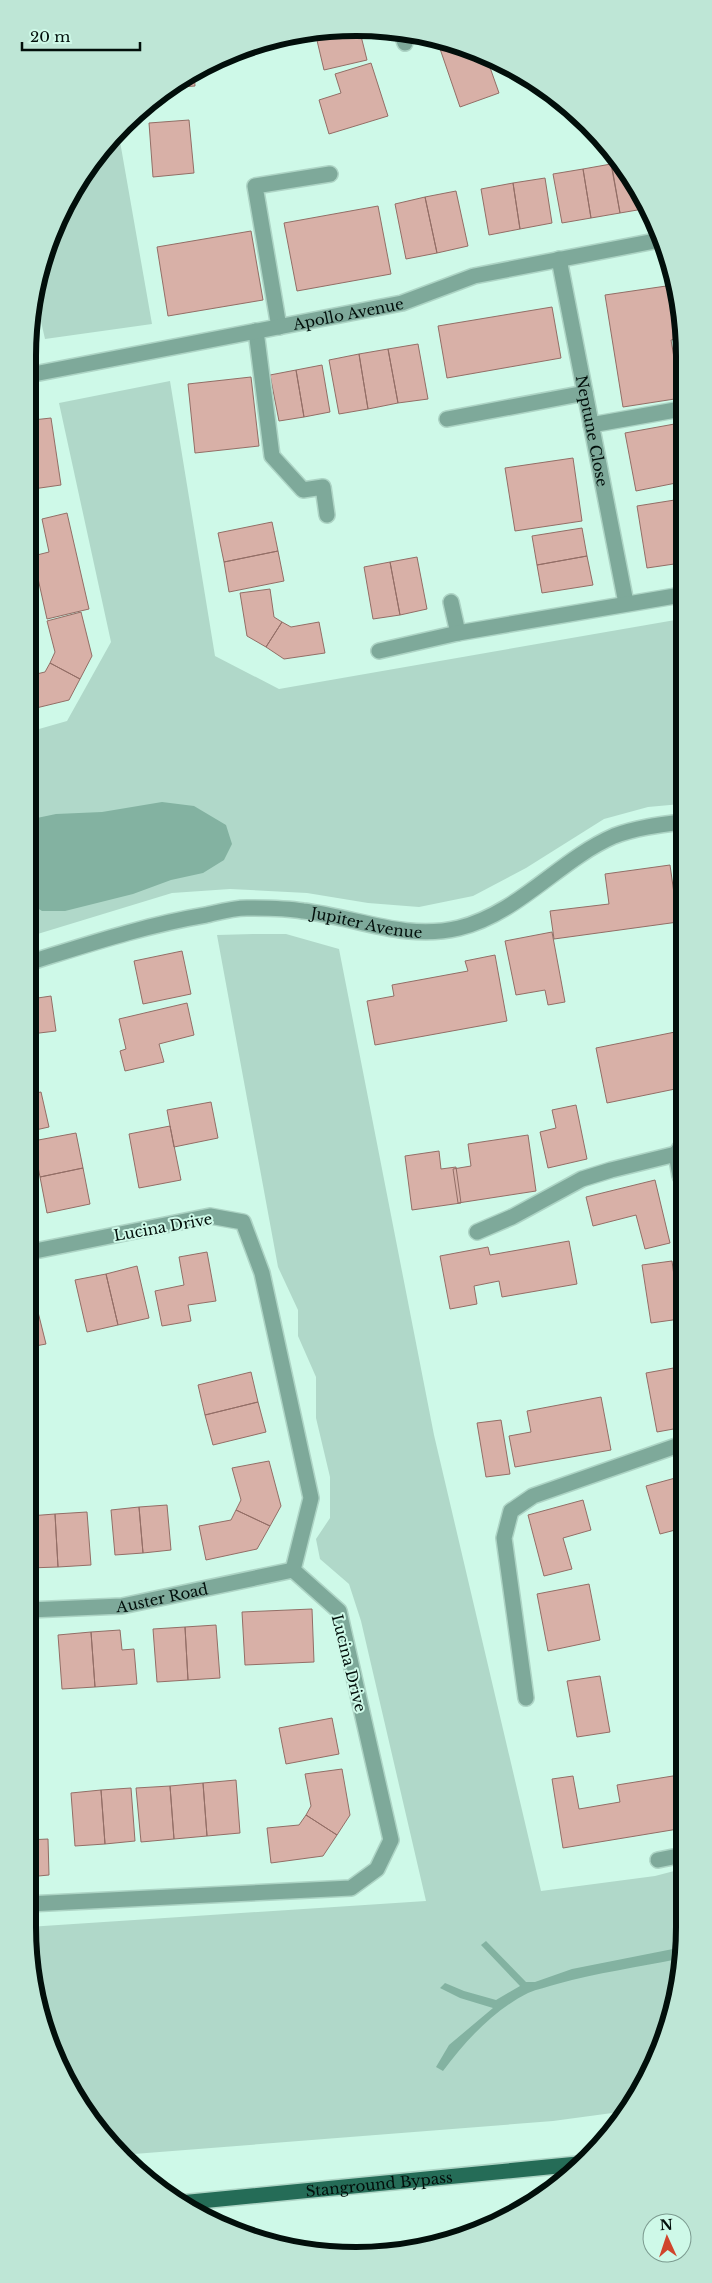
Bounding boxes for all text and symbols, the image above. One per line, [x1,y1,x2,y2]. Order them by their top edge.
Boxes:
scale bar [22,20,140,52]
text: 20 m [30,27,70,46]
street label: Apollo Avenue [290,293,405,334]
street label: Neptune Close [572,373,613,488]
street label: Jupiter Avenue [308,902,423,941]
street label: Lucina Drive [112,1209,214,1245]
street label: Auster Road [115,1579,210,1616]
street label: Lucina Drive [328,1612,370,1714]
street label: Stanground Bypass [305,2167,454,2200]
north arrow [642,2213,692,2263]
text: N [659,2216,673,2234]

